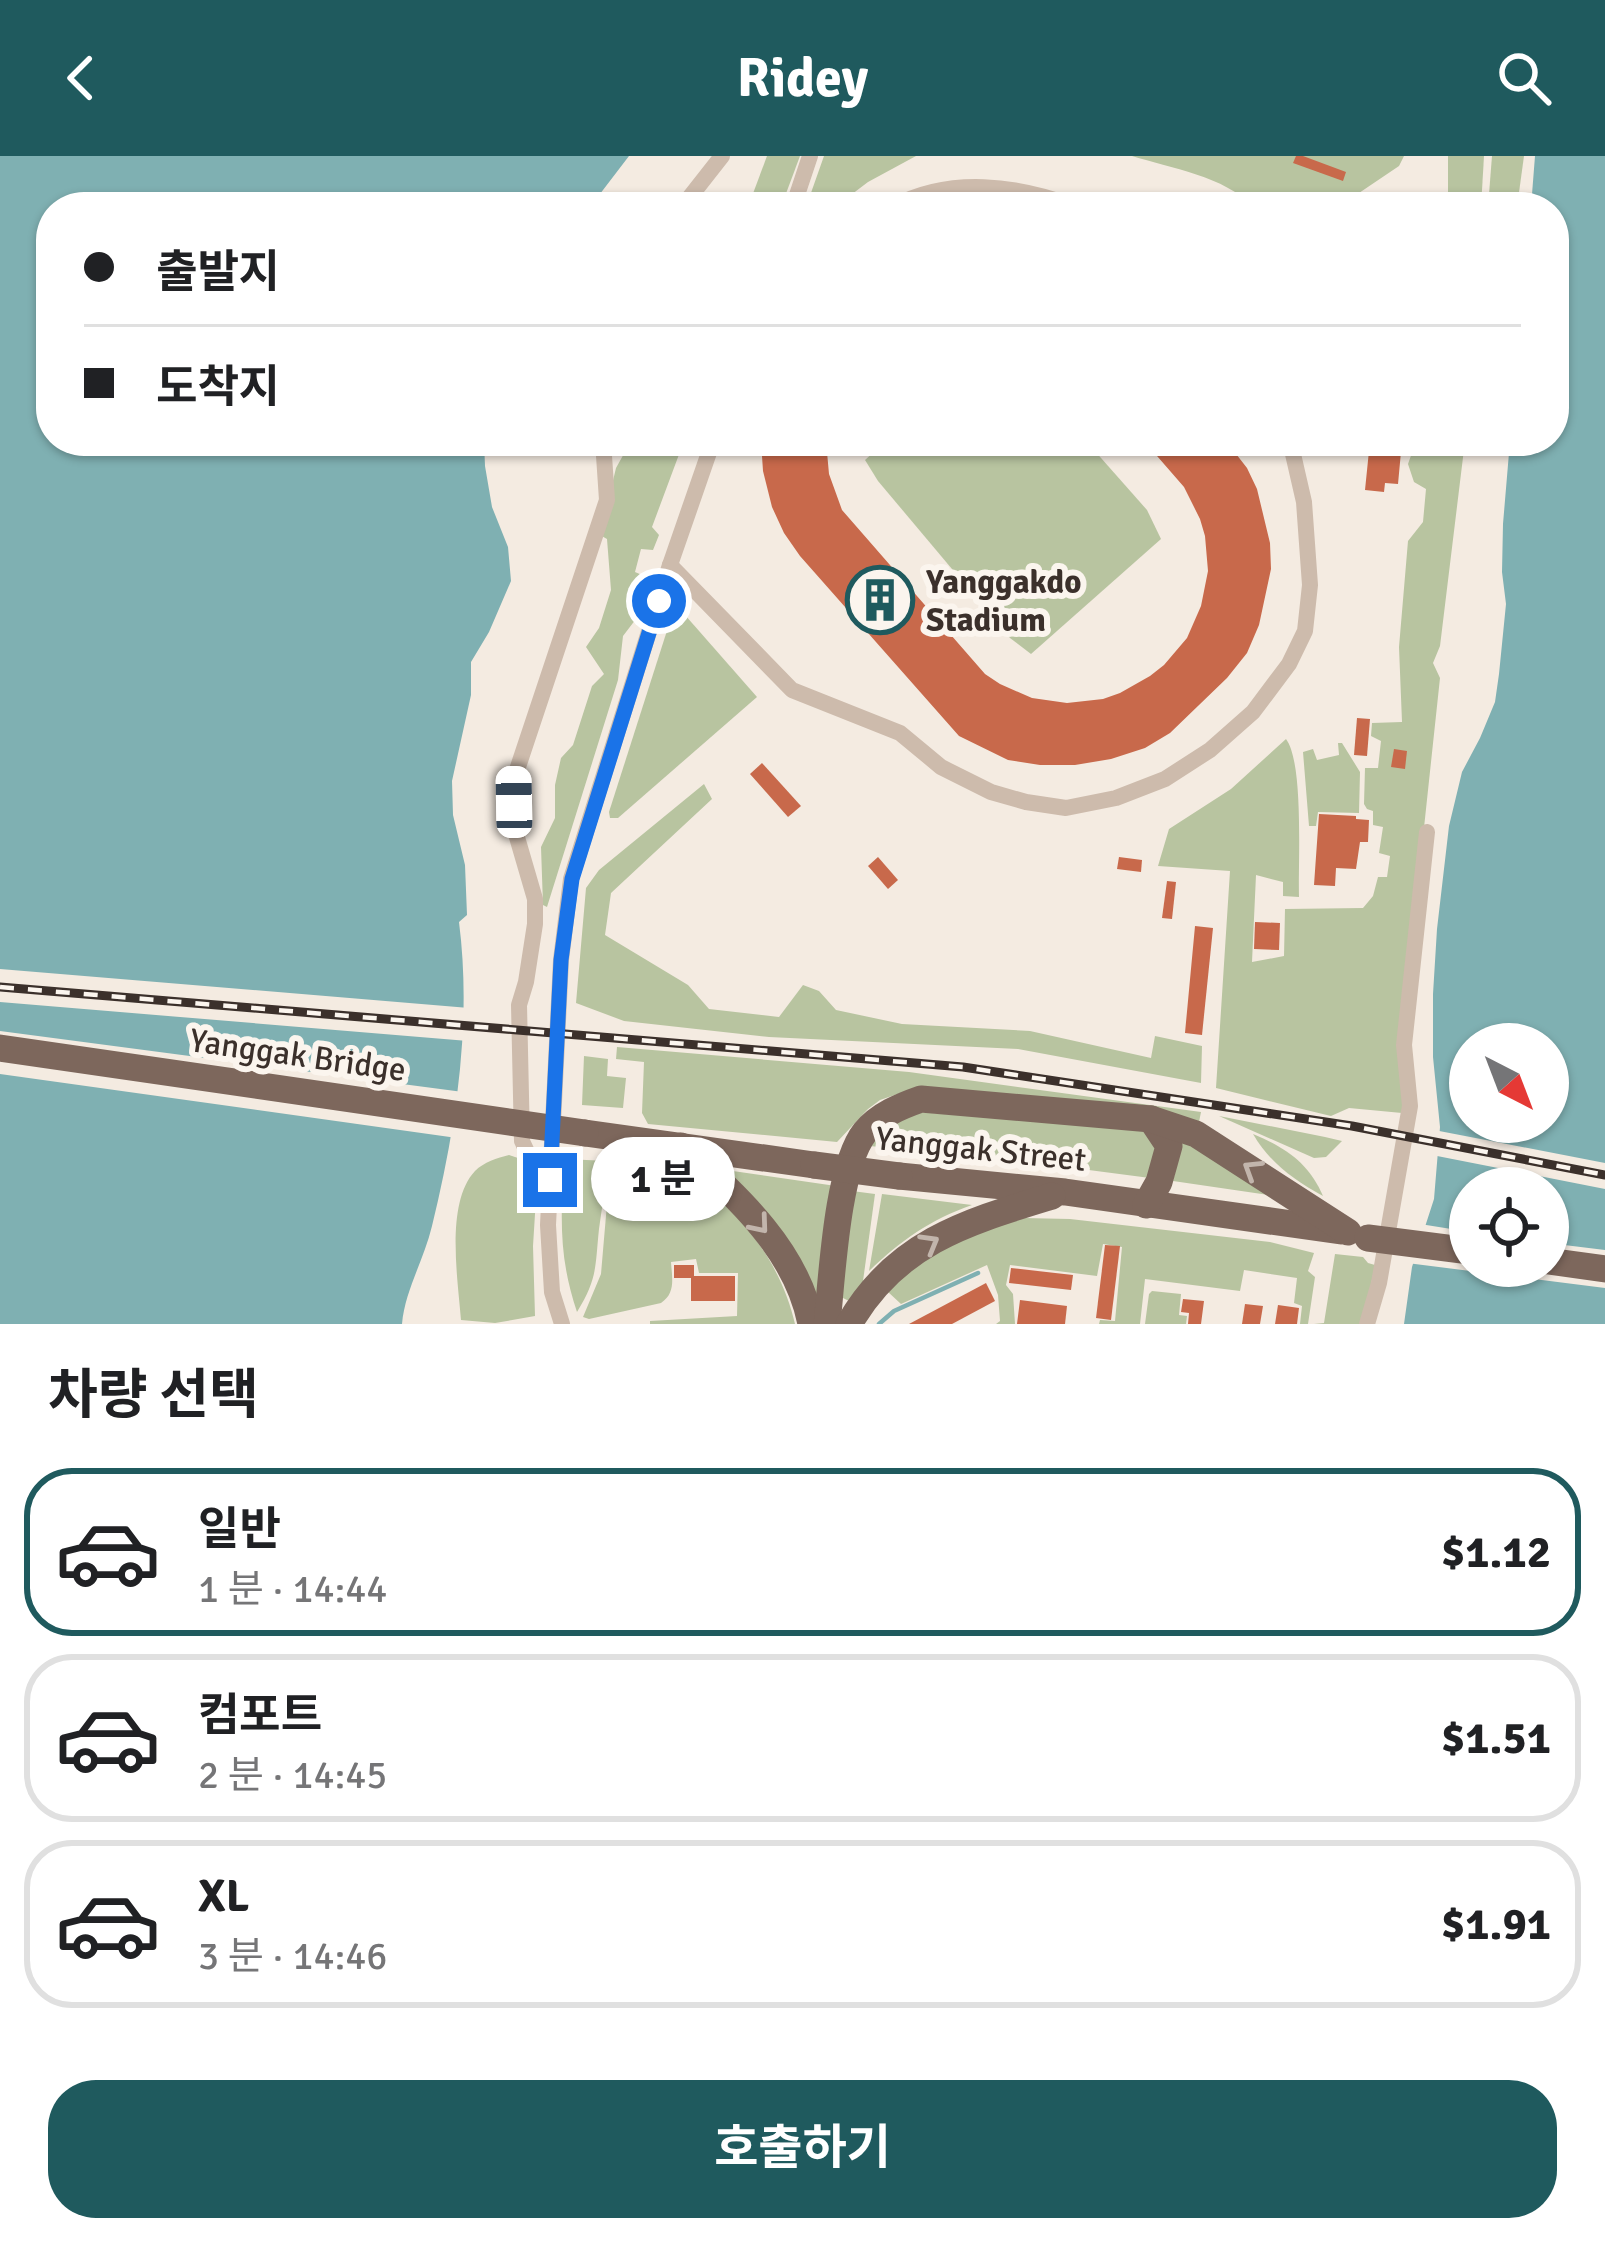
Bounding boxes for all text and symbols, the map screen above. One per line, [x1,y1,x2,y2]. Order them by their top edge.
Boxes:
icon: back [48,45,114,111]
text: Ridey [737,45,868,112]
icon: search [1491,45,1557,111]
text: 출발지 [156,245,280,300]
text: 도착지 [156,360,280,415]
place label: Yanggakdo Stadium [925,562,1082,641]
building icon: Yanggakdo Stadium [845,565,915,635]
route start [632,574,686,628]
car [495,766,533,838]
street label: Yanggak Bridge [187,1020,408,1091]
north arrow [1449,1023,1569,1143]
map controls [1449,1023,1569,1287]
street label: Yanggak Street [874,1118,1088,1181]
callout: 1 분 [592,1138,736,1222]
route end [523,1153,577,1207]
text: 1 분 [630,1155,696,1203]
one-way arrow [1244,1161,1266,1183]
button: locate [1449,1167,1569,1287]
one-way arrow [746,1211,768,1233]
one-way arrow [918,1234,939,1257]
text: 차량 선택 [48,1362,259,1429]
icon: car [54,1498,162,1606]
text: 일반 [198,1502,281,1557]
text: $1.12 [1441,1525,1551,1580]
text: 1 분 · 14:44 [198,1565,387,1613]
icon: car [54,1684,162,1792]
text: 컴포트 [198,1688,322,1743]
text: $1.51 [1441,1711,1551,1766]
text: 2 분 · 14:45 [198,1751,387,1799]
text: XL [198,1869,249,1924]
icon: car [54,1870,162,1978]
text: $1.91 [1441,1897,1551,1952]
text: 3 분 · 14:46 [198,1932,387,1980]
button: 호출하기 [48,2080,1557,2218]

